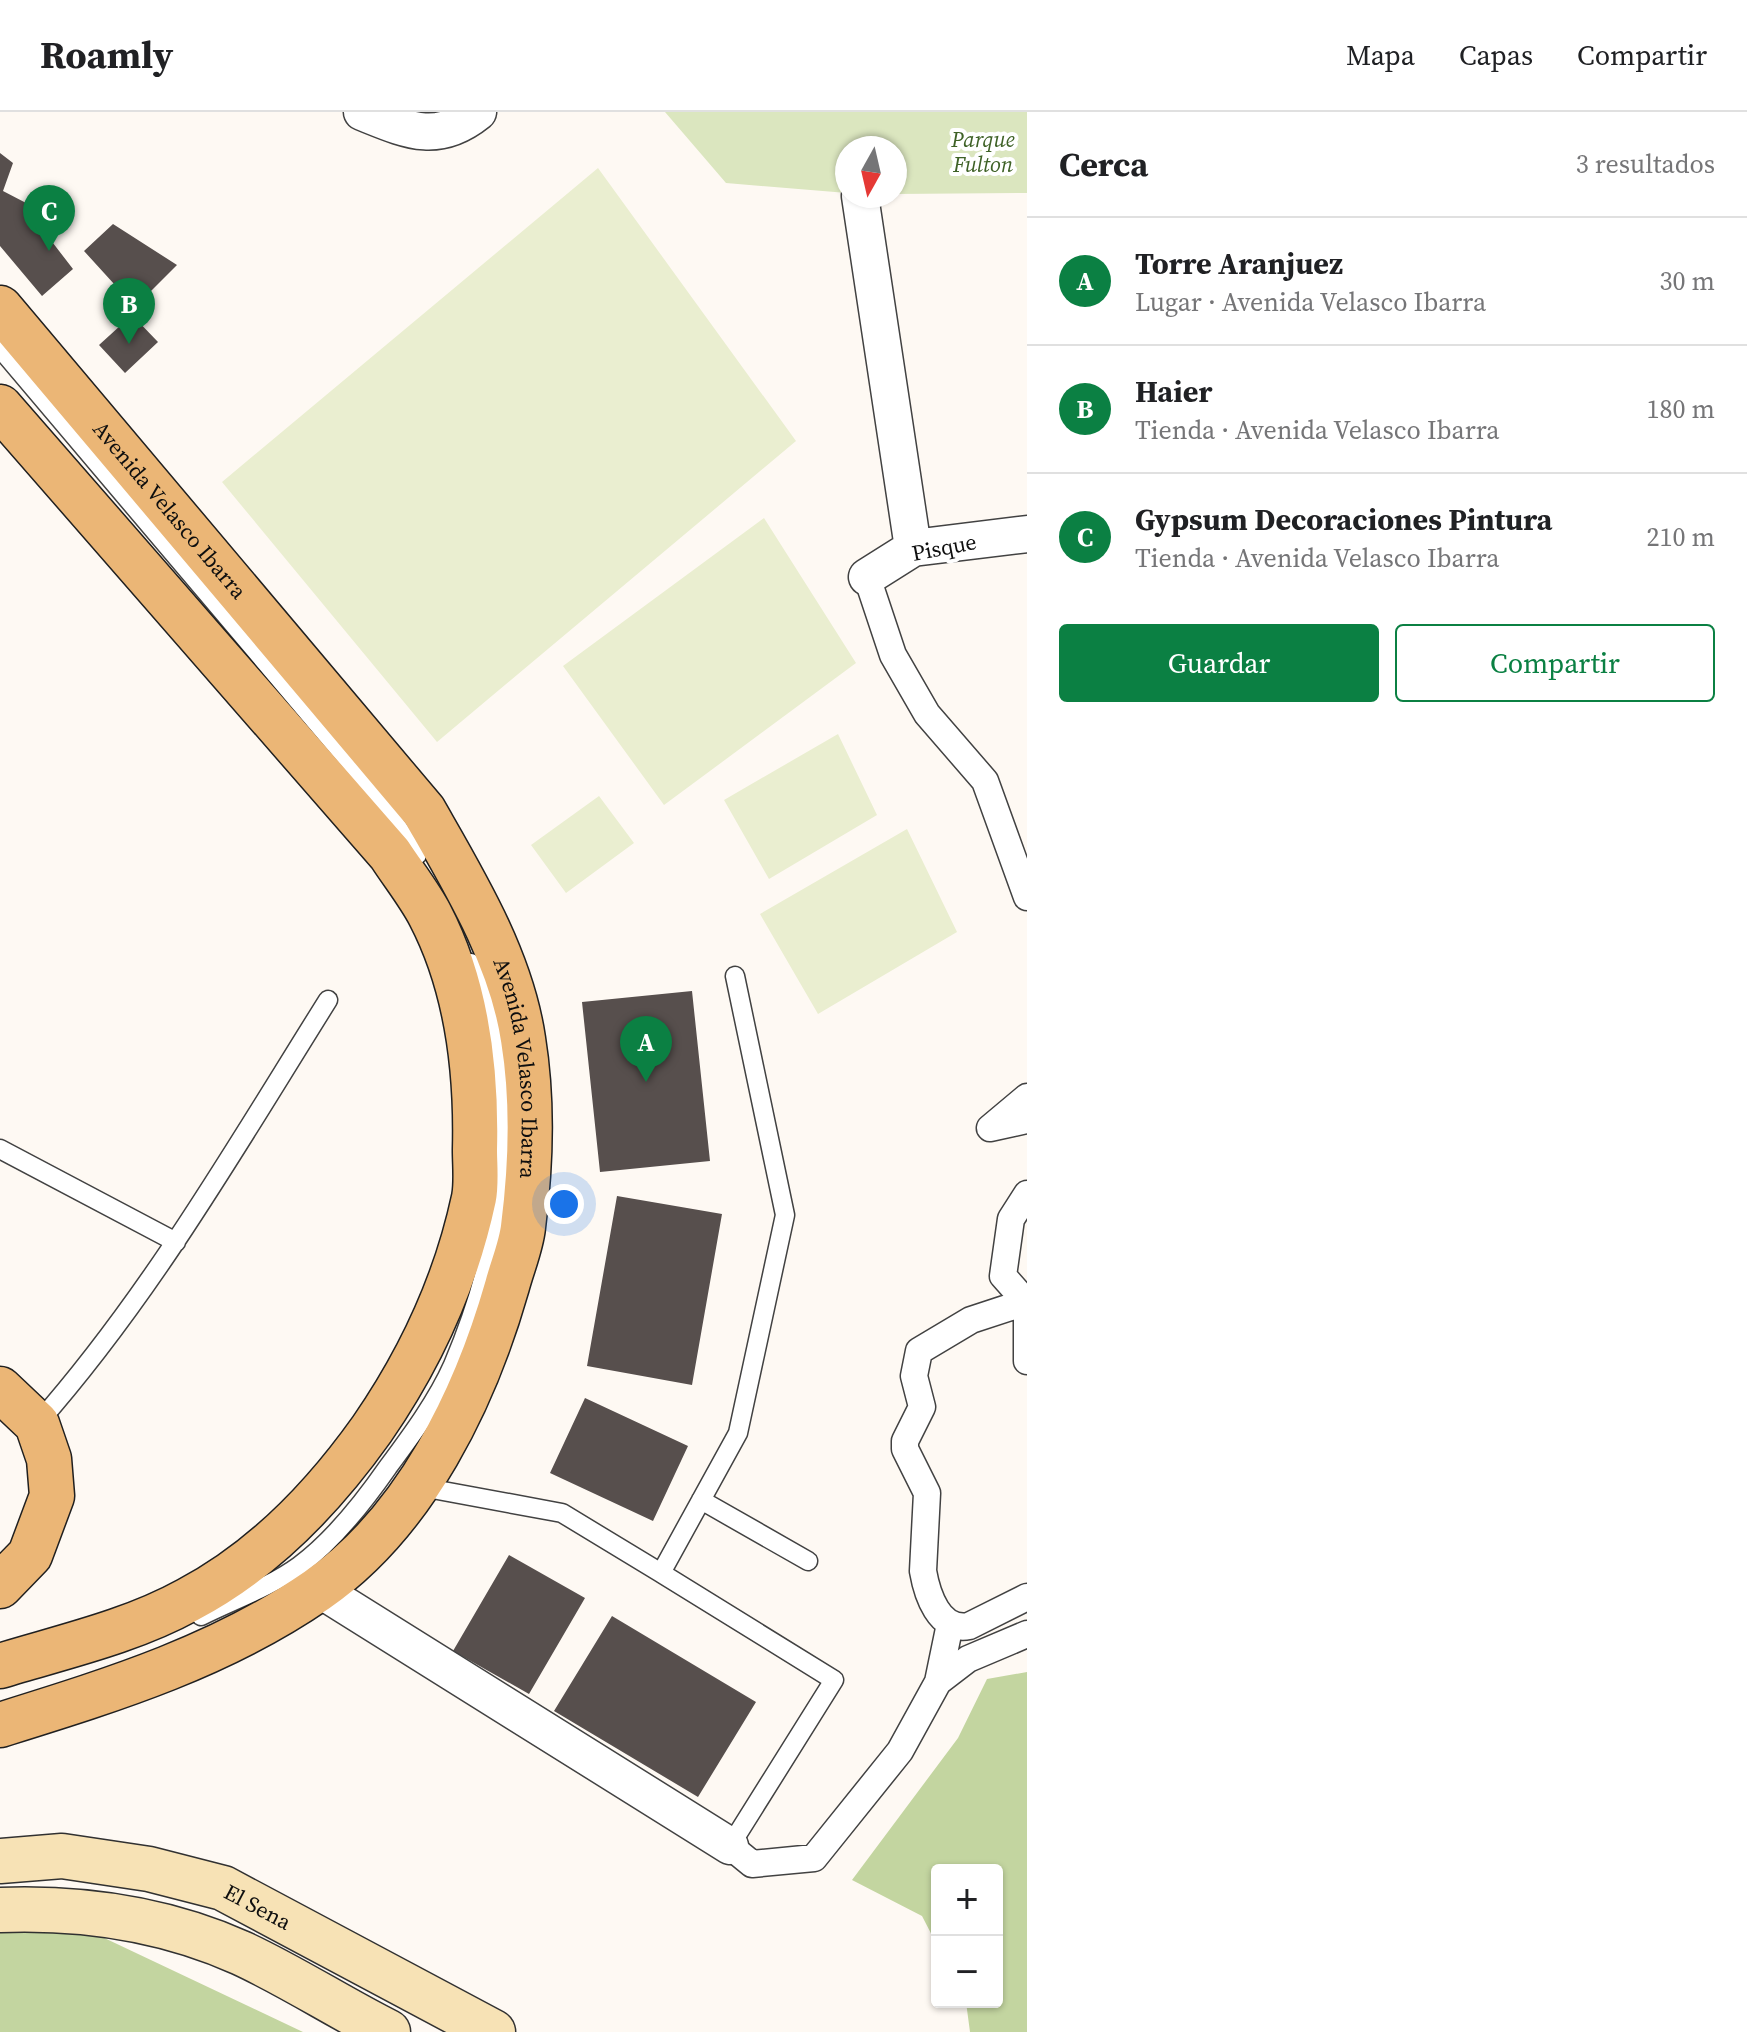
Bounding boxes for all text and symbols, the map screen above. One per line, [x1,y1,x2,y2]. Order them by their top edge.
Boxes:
text: Roamly [40,29,173,81]
text: Mapa [1346,36,1415,74]
text: Capas [1459,36,1533,74]
text: Compartir [1577,36,1707,74]
park label: Parque Fulton [950,124,1015,179]
north arrow [835,136,907,208]
text: Cerca [1059,141,1148,187]
text: 3 resultados [1576,146,1715,182]
pin: C [23,185,75,251]
text: Torre Aranjuez [1135,243,1343,284]
text: A [1076,263,1094,299]
text: 30 m [1660,263,1715,299]
pin: B [103,278,155,344]
text: Lugar · Avenida Velasco Ibarra [1135,284,1486,320]
text: Haier [1135,371,1212,412]
text: B [1077,391,1093,427]
text: 180 m [1647,391,1715,427]
text: Tienda · Avenida Velasco Ibarra [1135,412,1500,448]
street label: Avenida Velasco Ibarra [87,415,254,606]
text: Gypsum Decoraciones Pintura [1135,499,1552,540]
text: C [1077,519,1093,555]
text: 210 m [1647,519,1715,555]
street label: Pisque [909,526,979,568]
text: Tienda · Avenida Velasco Ibarra [1135,540,1500,576]
button: Guardar [1059,624,1379,702]
button: Compartir [1395,624,1715,702]
street label: Avenida Velasco Ibarra [486,953,545,1180]
pin: A [620,1016,672,1082]
your location [544,1184,584,1224]
map controls [931,1864,1003,2008]
button: + [931,1864,1003,1936]
street label: El Sena [219,1876,297,1937]
button: − [931,1936,1003,2008]

